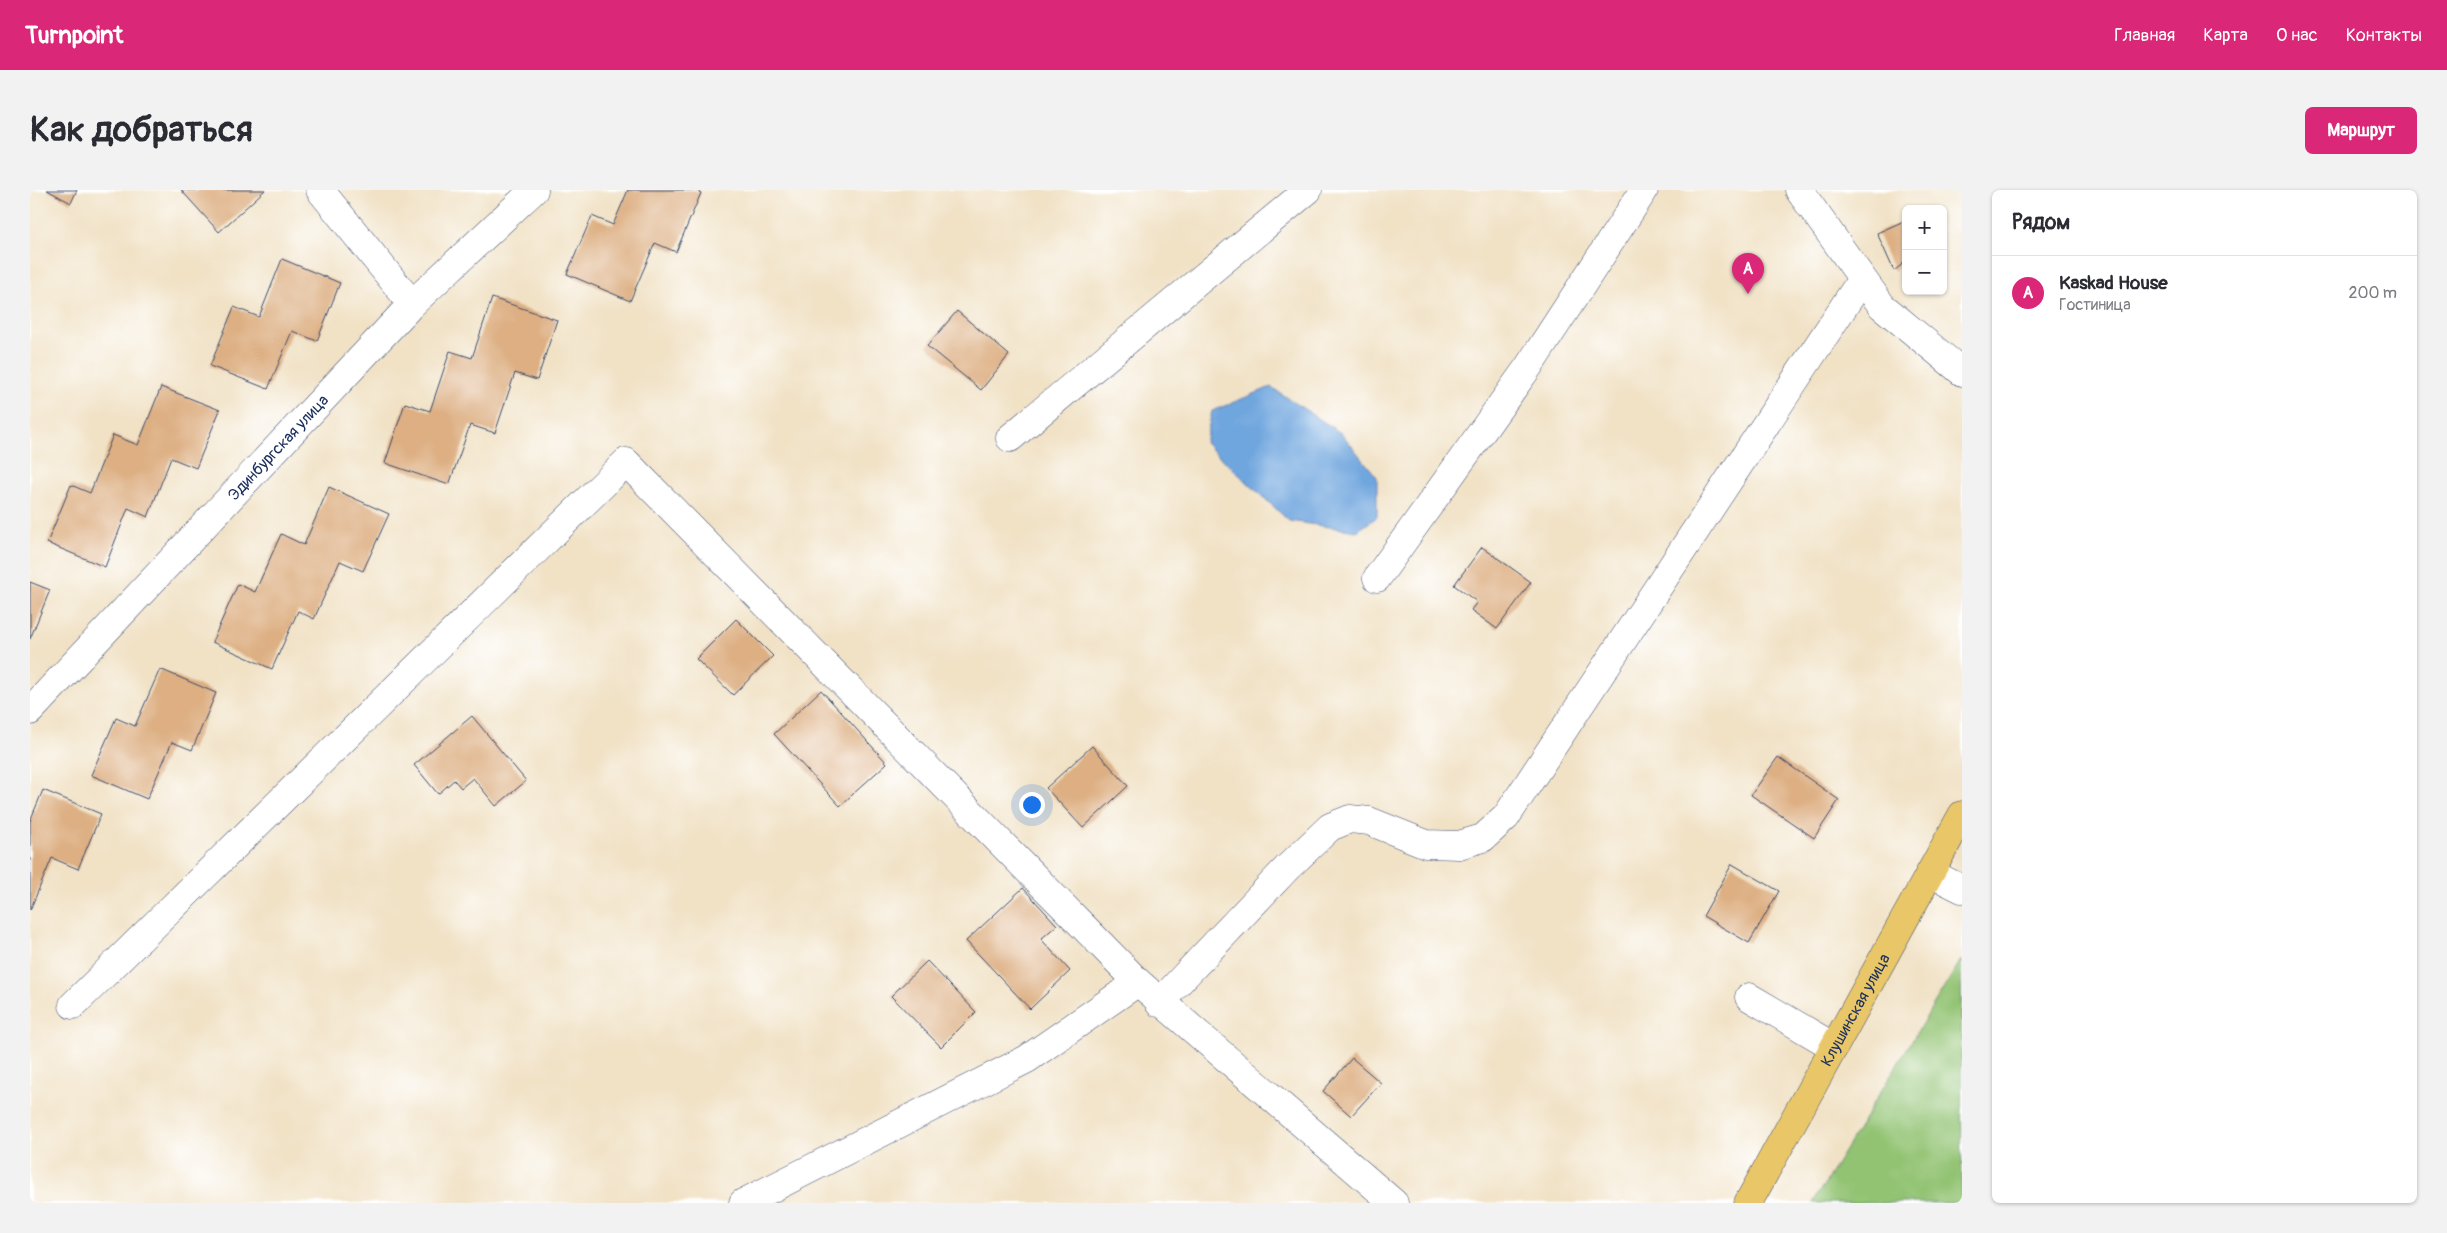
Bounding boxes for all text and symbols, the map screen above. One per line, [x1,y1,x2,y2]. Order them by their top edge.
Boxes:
text: Turnpoint [25,21,123,50]
text: Главная [2114,24,2175,47]
text: Карта [2203,24,2248,47]
text: О нас [2276,24,2318,47]
text: Контакты [2346,24,2422,47]
button: Маршрут [2305,107,2417,154]
text: Как добраться [30,108,253,152]
map controls [1902,205,1947,295]
button: + [1902,205,1947,250]
text: Рядом [2012,209,2070,236]
button: − [1902,250,1947,295]
pin: A [1732,253,1764,294]
text: Kaskad House [2059,271,2168,295]
text: A [2023,283,2033,303]
text: 200 m [2349,283,2397,303]
text: Гостиница [2059,295,2131,315]
street label: Эдинбургская улица [224,391,333,505]
your location [1019,792,1045,818]
street label: Клушинская улица [1817,950,1895,1070]

